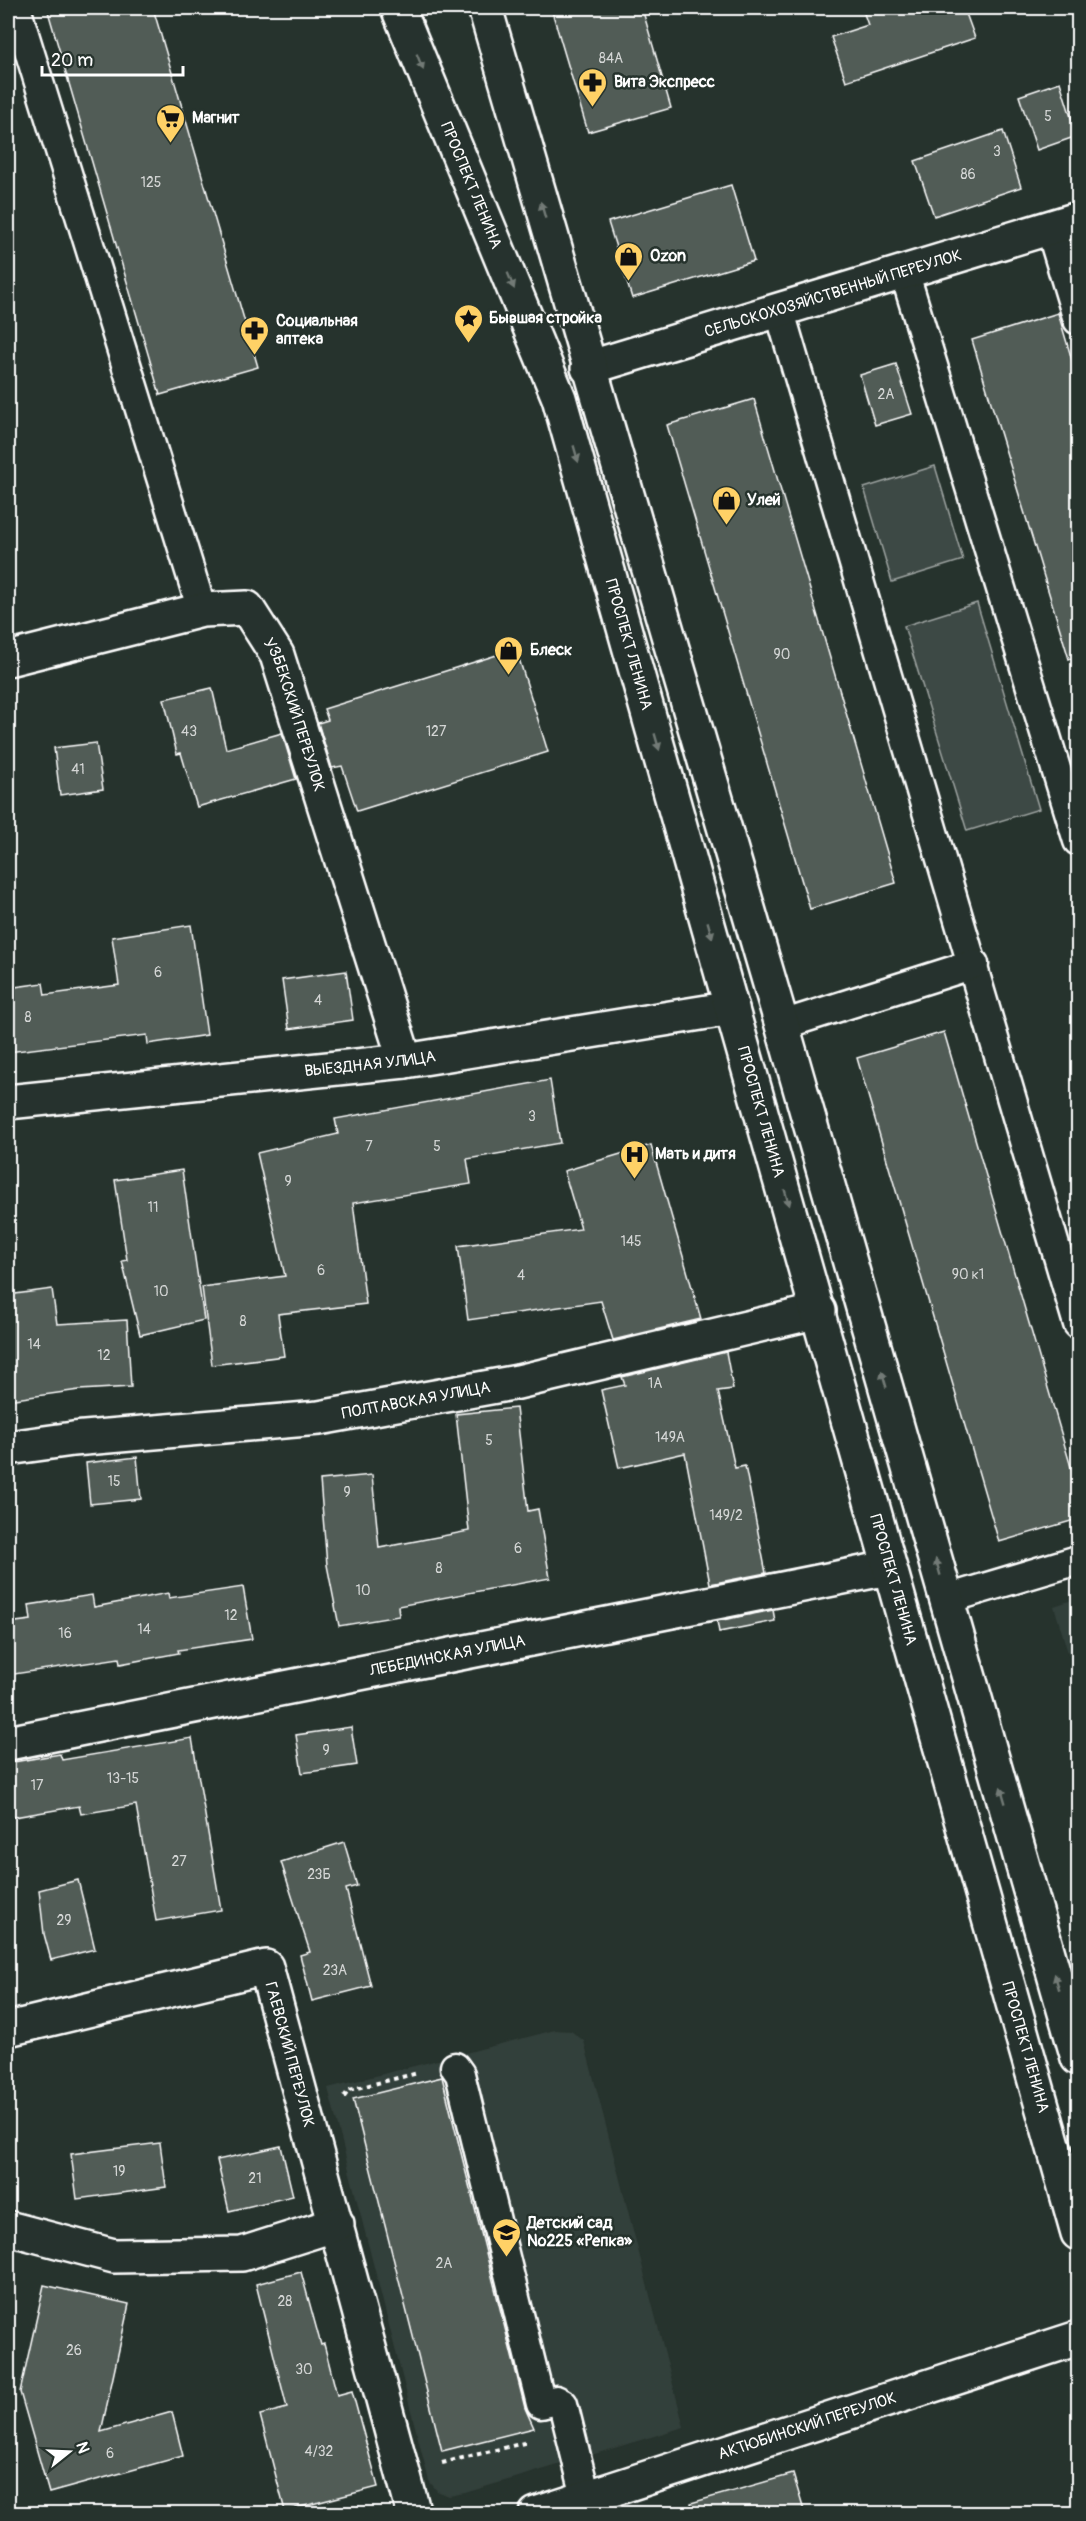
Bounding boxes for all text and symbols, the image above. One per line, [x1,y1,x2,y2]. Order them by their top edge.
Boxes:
scale bar [42,39,183,77]
text: 20 m [51,49,93,72]
house number: 84А [599,50,623,67]
one-way arrow [415,53,425,71]
pharmacy icon: Вита Экспресс [577,66,609,108]
place label: Вита Экспресс [614,72,715,92]
supermarket icon: Магнит [155,102,187,144]
place label: Магнит [192,108,241,128]
house number: 5 [1044,108,1052,125]
street label: ПРОСПЕКТ ЛЕНИНА [436,119,506,252]
house number: 3 [993,143,1001,160]
house number: 86 [960,166,976,183]
house number: 125 [141,174,161,191]
one-way arrow [538,201,547,219]
shop icon: Ozon [613,240,645,282]
street label: СЕЛЬСКОХОЗЯЙСТВЕННЫЙ ПЕРЕУЛОК [702,245,964,342]
place label: Ozon [650,246,686,266]
one-way arrow [506,272,516,290]
place icon: Бывшая стройка [452,302,484,344]
place label: Бывшая стройка [489,308,602,328]
place label: Социальная аптека [276,311,358,349]
pharmacy icon: Социальная аптека [239,314,271,356]
house number: 2А [878,386,894,403]
one-way arrow [572,445,581,463]
shop icon: Улей [710,484,742,526]
place label: Улей [747,490,781,510]
street label: ПРОСПЕКТ ЛЕНИНА [601,577,657,712]
street label: УЗБЕКСКИЙ ПЕРЕУЛОК [259,634,329,794]
shop icon: Блеск [493,634,525,676]
place label: Блеск [530,640,572,660]
house number: 90 [774,646,790,663]
house number: 43 [181,723,197,740]
house number: 127 [426,723,447,740]
one-way arrow [653,734,662,752]
house number: 41 [71,761,85,778]
one-way arrow [706,921,715,939]
house number: 6 [154,964,162,981]
house number: 4 [314,992,322,1009]
house number: 8 [24,1009,32,1026]
street label: ПРОСПЕКТ ЛЕНИНА [733,1044,789,1180]
street label: ВЫЕЗДНАЯ УЛИЦА [303,1046,437,1081]
house number: 3 [528,1108,536,1125]
house number: 7 [365,1138,373,1155]
house number: 5 [433,1138,441,1155]
hospital icon: Мать и дитя [618,1138,650,1180]
place label: Мать и дитя [655,1144,736,1164]
house number: 9 [284,1173,292,1190]
one-way arrow [782,1189,792,1207]
house number: 11 [148,1199,158,1216]
house number: 145 [620,1233,642,1250]
house number: 6 [317,1262,325,1279]
house number: 90 к1 [952,1266,984,1283]
house number: 4 [517,1267,525,1284]
house number: 10 [153,1283,169,1300]
house number: 8 [239,1313,247,1330]
house number: 14 [27,1336,41,1353]
house number: 12 [97,1347,111,1364]
one-way arrow [879,1370,888,1388]
house number: 1А [648,1375,662,1392]
street label: ПОЛТАВСКАЯ УЛИЦА [340,1377,492,1424]
house number: 149А [655,1429,685,1446]
house number: 5 [485,1432,493,1449]
house number: 15 [107,1473,121,1490]
house number: 9 [343,1484,351,1501]
house number: 149/2 [709,1507,743,1524]
street label: ПРОСПЕКТ ЛЕНИНА [865,1512,921,1648]
house number: 6 [514,1540,522,1557]
one-way arrow [933,1558,942,1576]
house number: 8 [435,1560,443,1577]
house number: 10 [355,1582,371,1599]
house number: 12 [224,1607,238,1624]
house number: 14 [137,1621,151,1638]
house number: 16 [58,1625,72,1642]
street label: ЛЕБЕДИНСКАЯ УЛИЦА [367,1630,527,1681]
house number: 9 [322,1742,330,1759]
house number: 13-15 [107,1770,139,1787]
house number: 17 [31,1777,44,1794]
one-way arrow [998,1785,1007,1803]
house number: 27 [171,1853,187,1870]
house number: 23Б [307,1866,331,1883]
house number: 29 [56,1912,72,1929]
house number: 23А [323,1962,347,1979]
one-way arrow [1052,1973,1061,1991]
street label: ГАЕВСКИЙ ПЕРЕУЛОК [260,1979,319,2130]
street label: ПРОСПЕКТ ЛЕНИНА [997,1980,1054,2115]
house number: 19 [113,2163,125,2180]
house number: 21 [248,2170,262,2187]
place label: Детский сад №225 «Репка» [526,2213,633,2251]
school or university icon: Детский сад №225 «Репка» [490,2216,522,2258]
house number: 2А [436,2255,452,2272]
house number: 28 [278,2293,292,2310]
house number: 26 [66,2342,82,2359]
house number: 30 [295,2361,313,2378]
street label: АКТЮБИНСКИЙ ПЕРЕУЛОК [715,2388,899,2464]
north arrow [39,2422,99,2482]
text: N [71,2439,94,2456]
house number: 4/32 [305,2443,334,2460]
house number: 6 [106,2445,114,2462]

